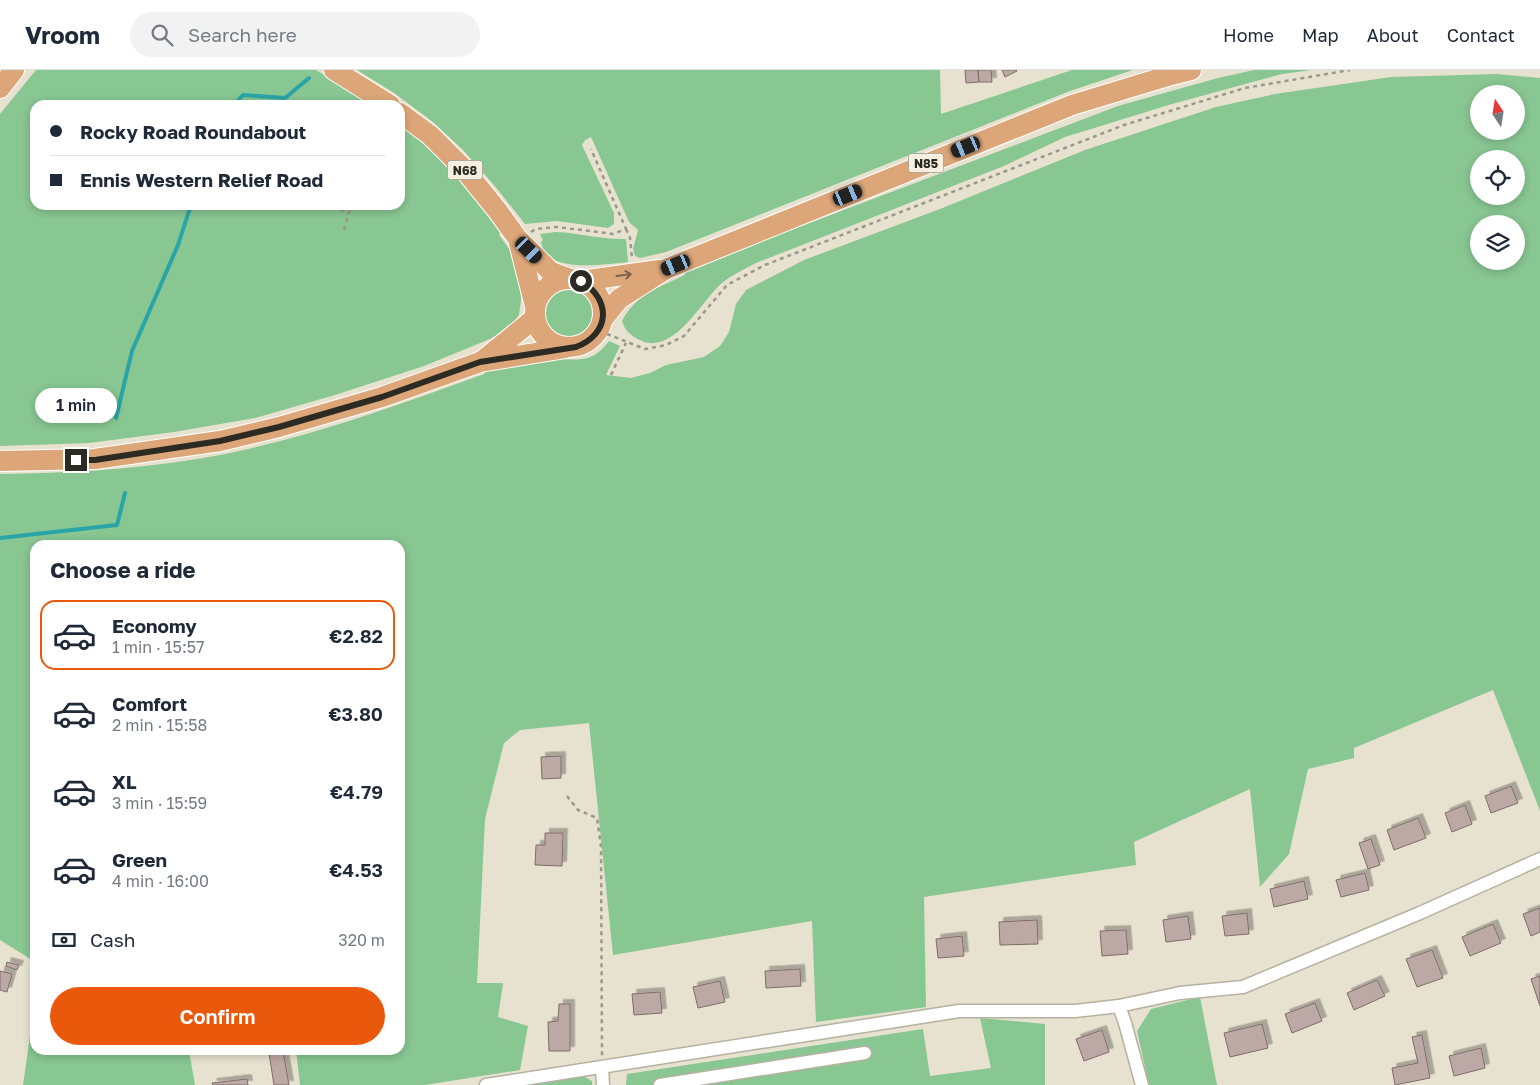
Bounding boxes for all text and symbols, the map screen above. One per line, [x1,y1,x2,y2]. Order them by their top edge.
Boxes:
search box [130,12,480,57]
text: Vroom [25,20,100,49]
icon: search [148,21,176,49]
text: Search here [188,23,297,46]
text: Home [1223,24,1274,46]
text: Map [1302,24,1339,46]
text: About [1367,24,1419,46]
text: Contact [1447,24,1515,46]
north arrow [1470,85,1525,140]
map controls [1470,85,1525,270]
text: Rocky Road Roundabout [80,120,306,143]
car [949,134,982,160]
button: locate [1470,150,1525,205]
road number: N85 [908,154,944,172]
road number: N68 [448,160,482,180]
text: Ennis Western Relief Road [80,168,323,191]
car [831,182,864,208]
button: layers [1470,215,1525,270]
car [513,234,544,266]
car [659,252,692,278]
route start [570,270,592,292]
one-way arrow [615,270,631,280]
callout: 1 min [35,388,117,422]
text: 1 min [56,395,96,415]
route end [65,449,87,471]
text: Choose a ride [50,556,196,583]
icon: car [52,613,97,658]
text: Economy [112,614,197,637]
text: €2.82 [329,624,383,647]
text: 1 min · 15:57 [112,637,204,657]
icon: car [52,691,97,736]
text: Comfort [112,692,187,715]
text: €3.80 [328,702,383,725]
text: 2 min · 15:58 [112,715,207,735]
icon: car [52,769,97,814]
text: XL [112,770,137,793]
text: €4.79 [330,780,383,803]
text: 3 min · 15:59 [112,793,207,813]
icon: car [52,847,97,892]
text: Green [112,848,167,871]
text: €4.53 [329,858,383,881]
text: 4 min · 16:00 [112,871,209,891]
icon: cash [50,926,78,954]
text: Cash [90,928,135,951]
text: 320 m [338,930,385,950]
button: Confirm [50,987,385,1045]

